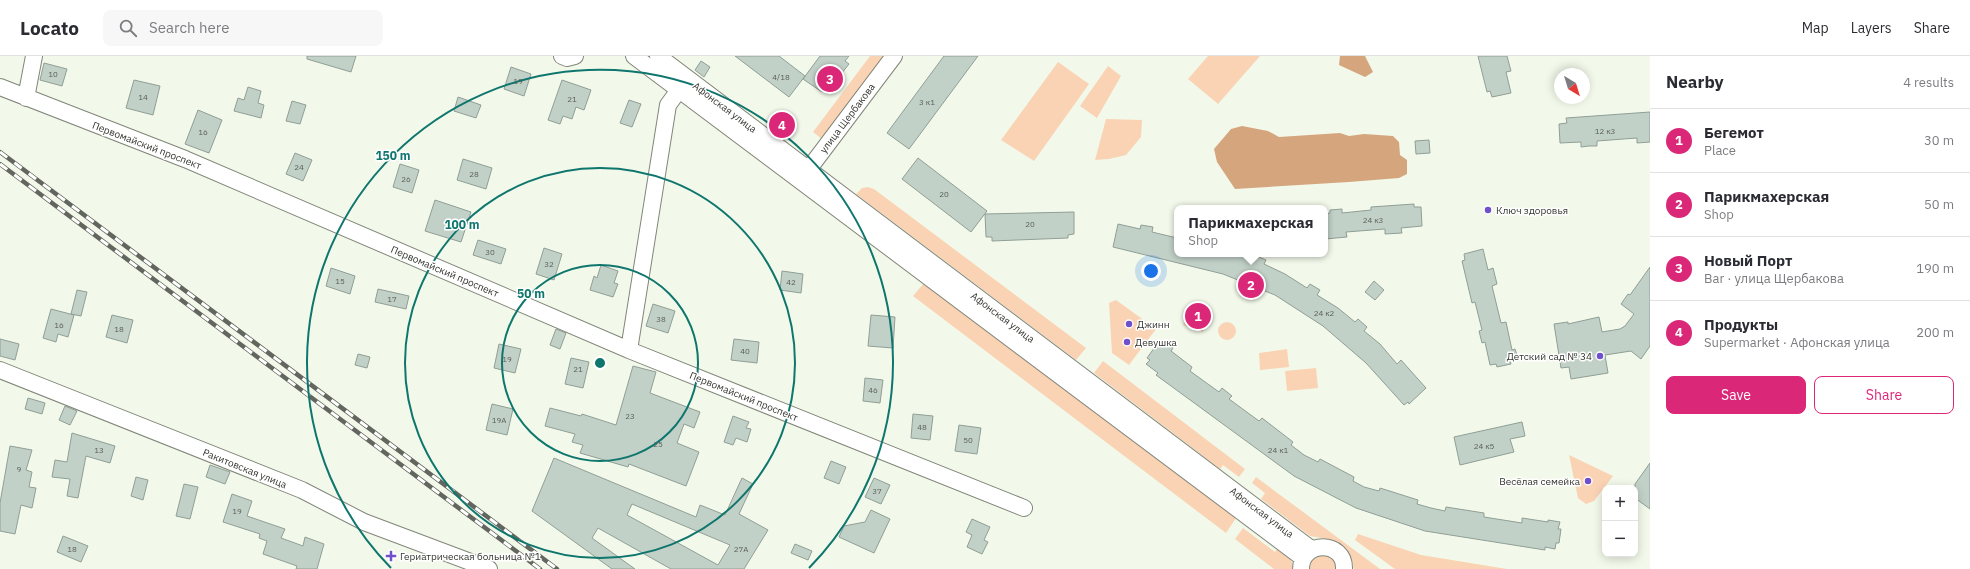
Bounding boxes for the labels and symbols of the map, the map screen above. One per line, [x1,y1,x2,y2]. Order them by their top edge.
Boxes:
pin: 3 [817,64,843,94]
north arrow [1554,68,1590,104]
house number: 10 [48,69,58,79]
house number: 4/18 [772,72,790,82]
house number: 19 [513,76,523,86]
street label: Афонская улица [690,79,760,136]
street label: улица Щербакова [817,80,878,156]
house number: 14 [138,92,148,102]
house number: 21 [567,94,577,104]
house number: 3 к1 [919,97,935,107]
pin: 4 [769,110,795,140]
street label: Первомайский проспект [90,119,203,172]
house number: 12 к3 [1595,126,1616,136]
house number: 16 [198,127,208,137]
text: 150 m [375,148,411,163]
house number: 24 [294,162,304,172]
house number: 28 [469,169,479,179]
house number: 26 [401,174,411,184]
house number: 20 [939,189,949,199]
place label: Ключ здоровья [1496,204,1568,217]
marker: Ключ здоровья [1483,205,1493,215]
house number: 24 к3 [1363,215,1384,225]
text: 100 m [444,217,480,232]
house number: 20 [1025,219,1035,229]
street label: Первомайский проспект [389,243,501,300]
house number: 30 [485,247,495,257]
house number: 32 [544,259,554,269]
your location [1141,261,1161,281]
pin: 2 [1238,270,1264,300]
house number: 15 [335,276,345,286]
house number: 42 [786,277,796,287]
text: 50 m [517,286,545,301]
street label: Афонская улица [968,289,1038,346]
house number: 17 [387,294,397,304]
pin: 1 [1185,301,1211,331]
house number: 24 к2 [1314,308,1335,318]
house number: 38 [656,314,666,324]
place label: Джинн [1137,318,1170,331]
marker: Джинн [1124,319,1134,329]
house number: 16 [54,320,64,330]
house number: 18 [114,324,124,334]
place label: Девушка [1135,336,1178,349]
marker: Девушка [1122,337,1132,347]
house number: 40 [740,346,750,356]
place label: Детский сад № 34 [1507,350,1592,363]
marker: Детский сад № 34 [1595,351,1605,361]
house number: 19 [502,354,512,364]
centre of rings [593,356,607,370]
house number: 21 [573,364,583,374]
street label: Первомайский проспект [688,369,800,424]
house number: 46 [868,385,878,395]
house number: 23 [625,411,635,421]
house number: 19А [492,415,506,425]
house number: 48 [917,422,927,432]
house number: 50 [963,435,973,445]
house number: 25 [653,439,663,449]
house number: 24 к5 [1474,441,1495,451]
house number: 13 [94,445,104,455]
house number: 24 к1 [1268,445,1289,455]
street label: Ракитовская улица [201,446,289,492]
house number: 9 [17,464,22,474]
place label: Весёлая семейка [1499,475,1581,488]
marker: Весёлая семейка [1583,476,1593,486]
street label: Афонская улица [1227,484,1297,541]
house number: 37 [872,486,882,496]
house number: 19 [232,506,242,516]
house number: 18 [67,544,77,554]
house number: 27А [734,544,748,554]
marker: Гериатрическая больница №1 [385,550,397,562]
place label: Гериатрическая больница №1 [400,550,541,563]

